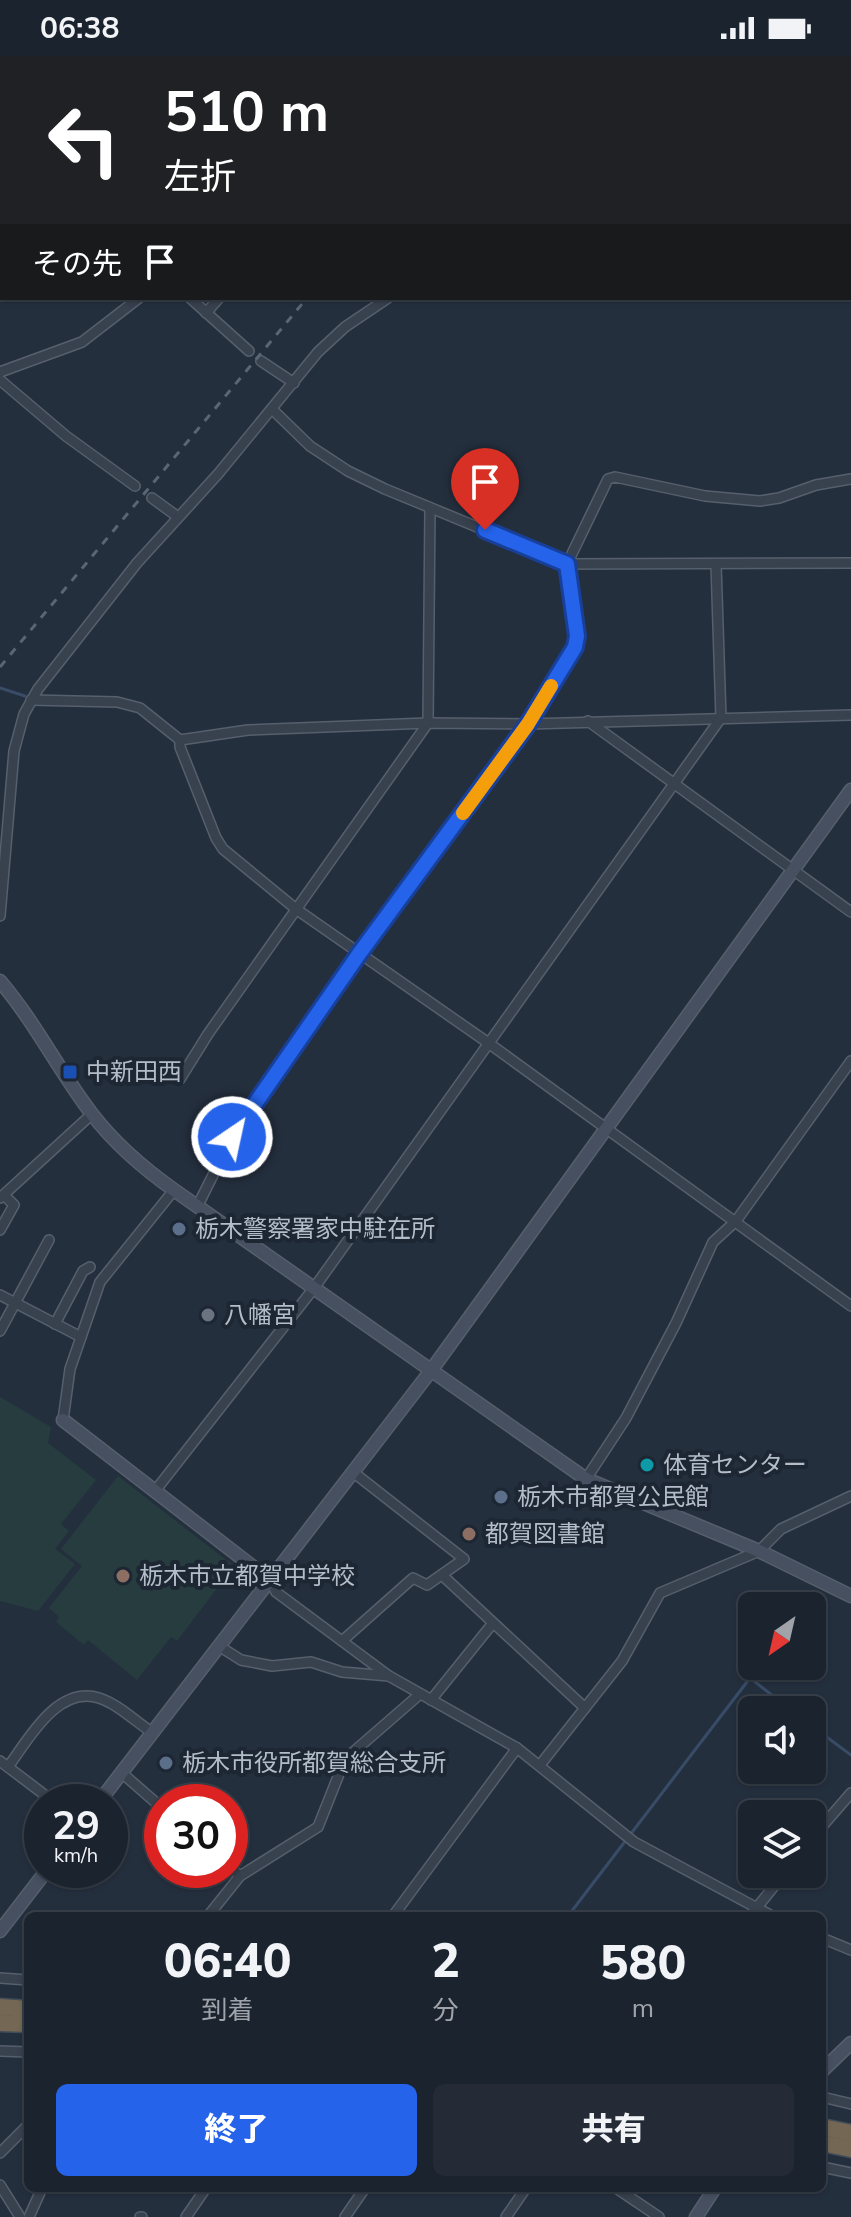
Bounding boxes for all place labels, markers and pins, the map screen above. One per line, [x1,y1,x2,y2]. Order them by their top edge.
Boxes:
pin [451,448,519,530]
place label: 中新田西 [86,1056,182,1088]
marker: 中新田西 [61,1063,79,1081]
place label: 栃木警察署家中駐在所 [195,1213,435,1245]
marker: 栃木警察署家中駐在所 [170,1220,188,1238]
place label: 八幡宮 [224,1299,296,1331]
marker: 八幡宮 [199,1306,217,1324]
place label: 体育センター [663,1449,807,1481]
marker: 体育センター [638,1456,656,1474]
place label: 栃木市都賀公民館 [517,1481,709,1513]
marker: 栃木市都賀公民館 [492,1488,510,1506]
place label: 都賀図書館 [485,1518,605,1550]
marker: 都賀図書館 [460,1525,478,1543]
place label: 栃木市立都賀中学校 [139,1560,355,1592]
marker: 栃木市立都賀中学校 [114,1567,132,1585]
place label: 栃木市役所都賀総合支所 [182,1747,446,1779]
marker: 栃木市役所都賀総合支所 [157,1754,175,1772]

